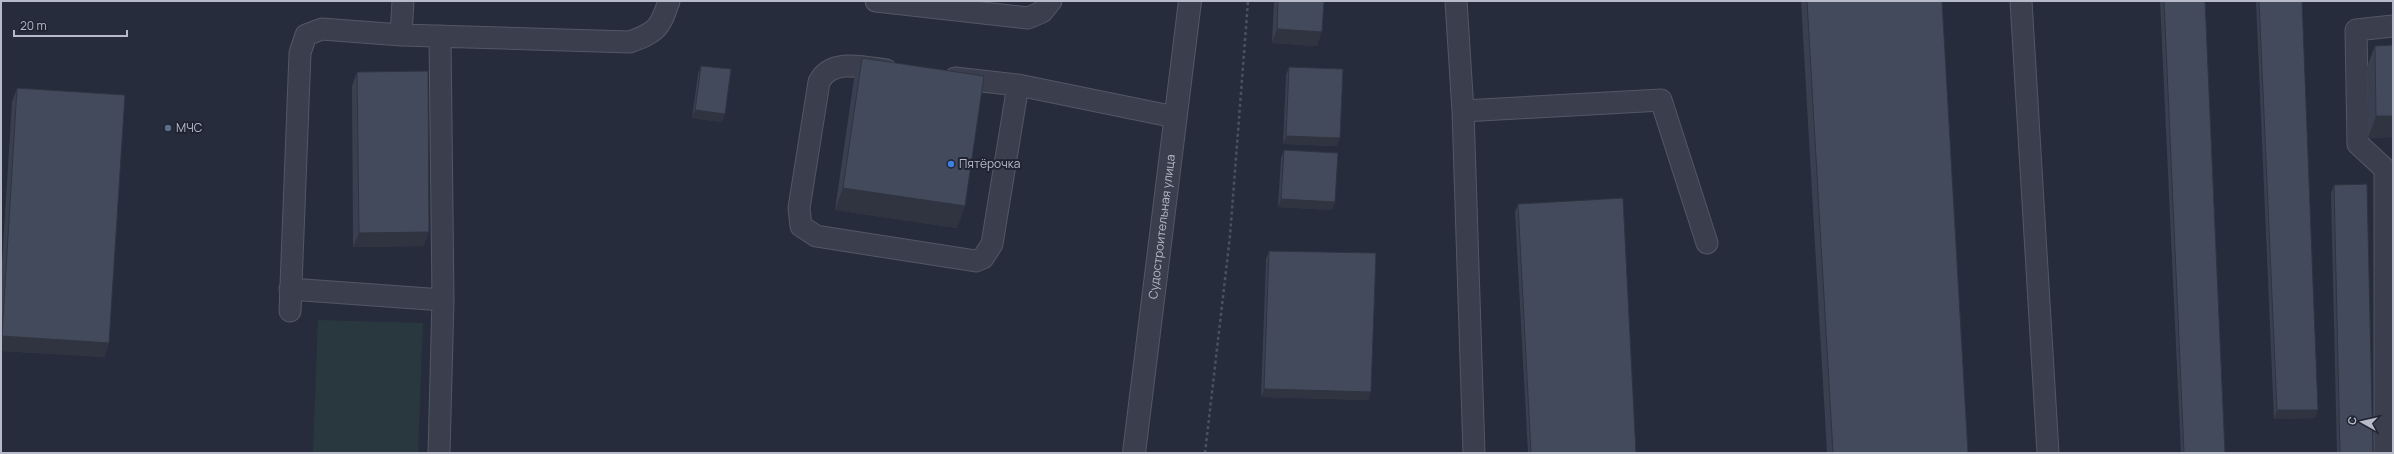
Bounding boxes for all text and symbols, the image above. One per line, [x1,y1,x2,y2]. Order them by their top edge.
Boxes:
scale bar [14,12,127,38]
text: 20 m [20,17,47,34]
place label: МЧС [176,119,203,136]
marker: МЧС [163,123,173,133]
street label: Судостроительная улица [1144,153,1179,300]
place label: Пятёрочка [959,155,1020,172]
marker: Пятёрочка [946,159,956,169]
north arrow [2342,402,2382,442]
text: С [2344,415,2360,426]

